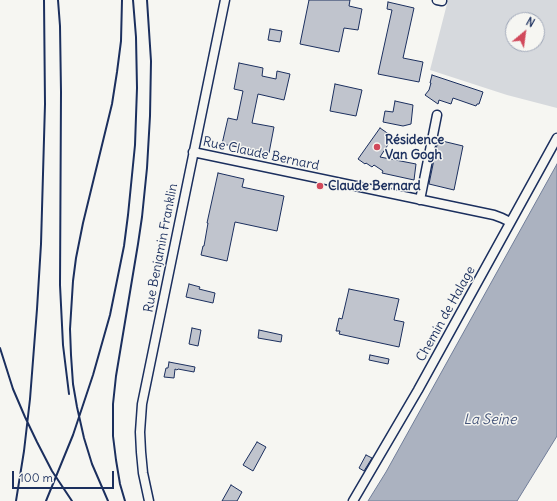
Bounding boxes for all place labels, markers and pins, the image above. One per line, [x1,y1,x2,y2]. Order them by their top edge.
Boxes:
place label: Résidence Van Gogh [385,132,444,163]
marker: Résidence Van Gogh [372,142,382,152]
place label: Claude Bernard [328,178,421,194]
marker: Claude Bernard [315,181,325,191]

